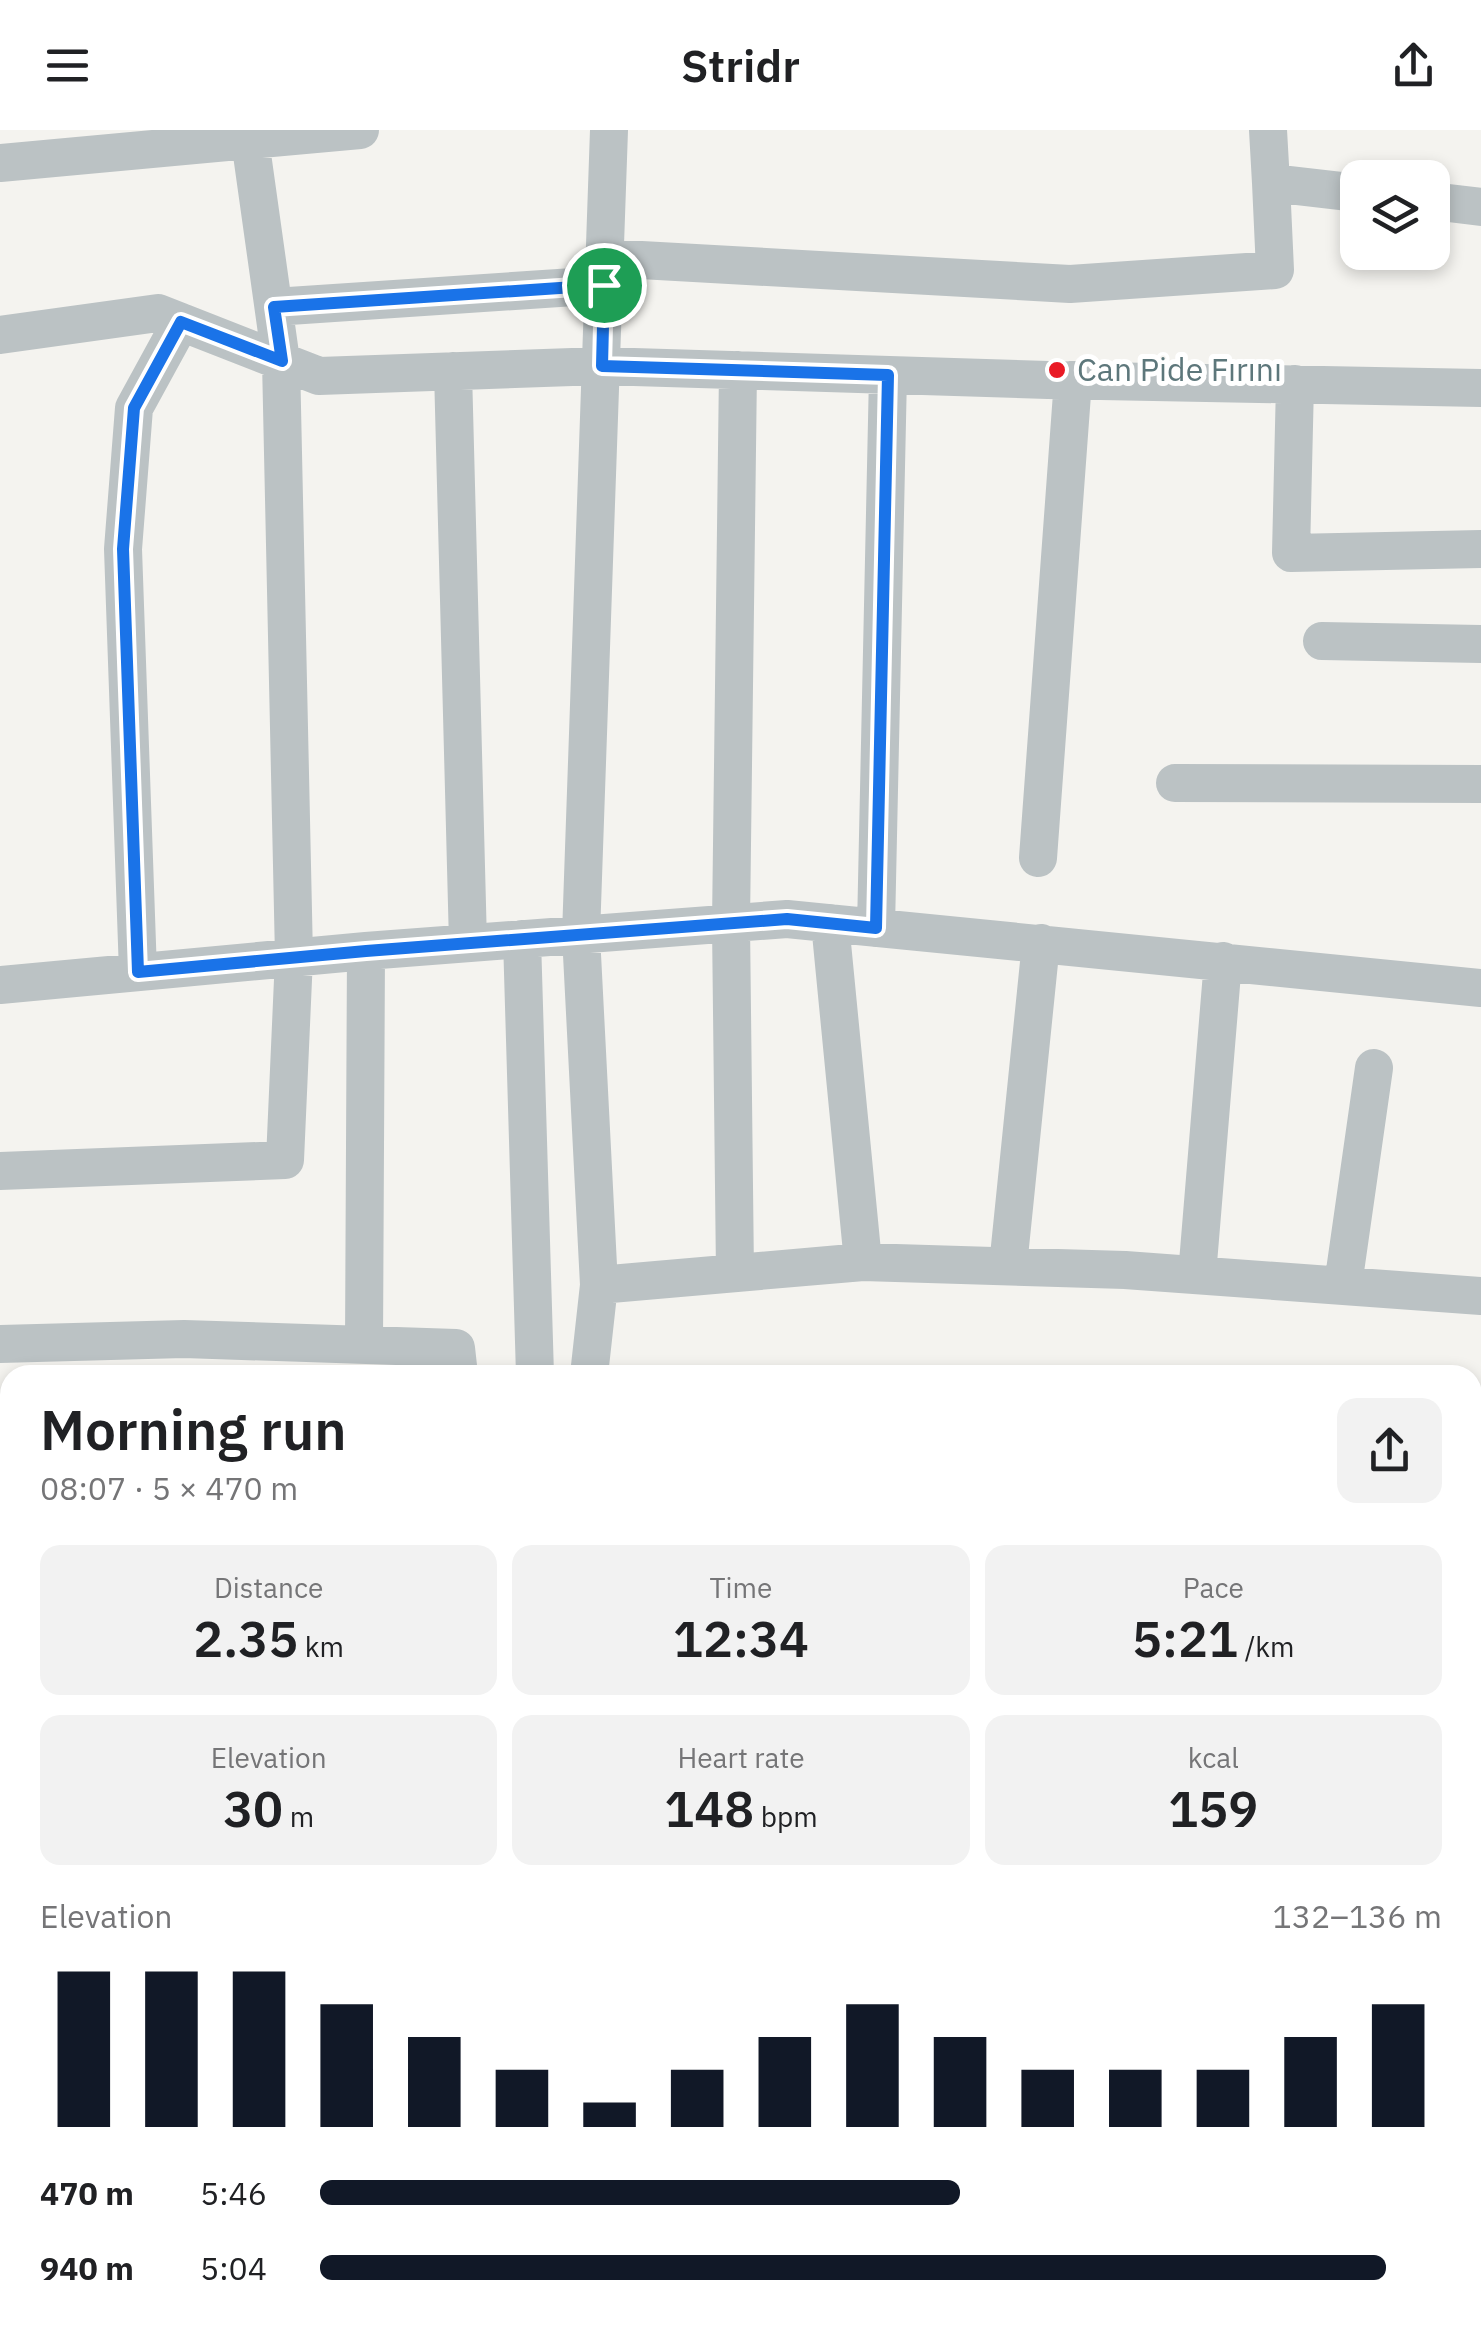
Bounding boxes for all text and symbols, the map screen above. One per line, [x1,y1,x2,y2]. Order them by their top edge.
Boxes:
text: Stridr [681,36,800,94]
icon: menu [40,38,95,93]
icon: share [1386,38,1441,93]
map controls [1340,160,1450,270]
button: layers [1340,160,1450,270]
pin [562,243,647,328]
icon: arrive [577,258,632,313]
place label: Can Pide Fırını [1077,348,1282,390]
marker: Can Pide Fırını [1046,359,1068,381]
text: Morning run [40,1394,347,1465]
button: share [1337,1398,1442,1503]
text: 08:07 · 5 × 470 m [40,1467,298,1509]
text: Distance [214,1569,323,1606]
text: Time [710,1569,772,1606]
text: Pace [1183,1569,1244,1606]
text: 2.35 [193,1606,298,1671]
text: 12:34 [673,1606,809,1671]
text: 5:21 [1132,1606,1238,1671]
text: km [298,1628,344,1665]
text: /km [1238,1628,1295,1665]
text: Elevation [211,1739,327,1776]
text: Heart rate [677,1739,805,1776]
text: kcal [1188,1739,1239,1776]
text: 30 [223,1776,283,1841]
text: 148 [664,1776,754,1841]
text: 159 [1168,1776,1258,1841]
text: m [283,1798,314,1835]
text: bpm [754,1798,818,1835]
text: Elevation [40,1895,173,1937]
text: 132–136 m [1272,1895,1442,1937]
text: 470 m [40,2172,134,2214]
text: 5:46 [200,2172,267,2214]
text: 940 m [40,2247,134,2289]
text: 5:04 [200,2247,267,2289]

